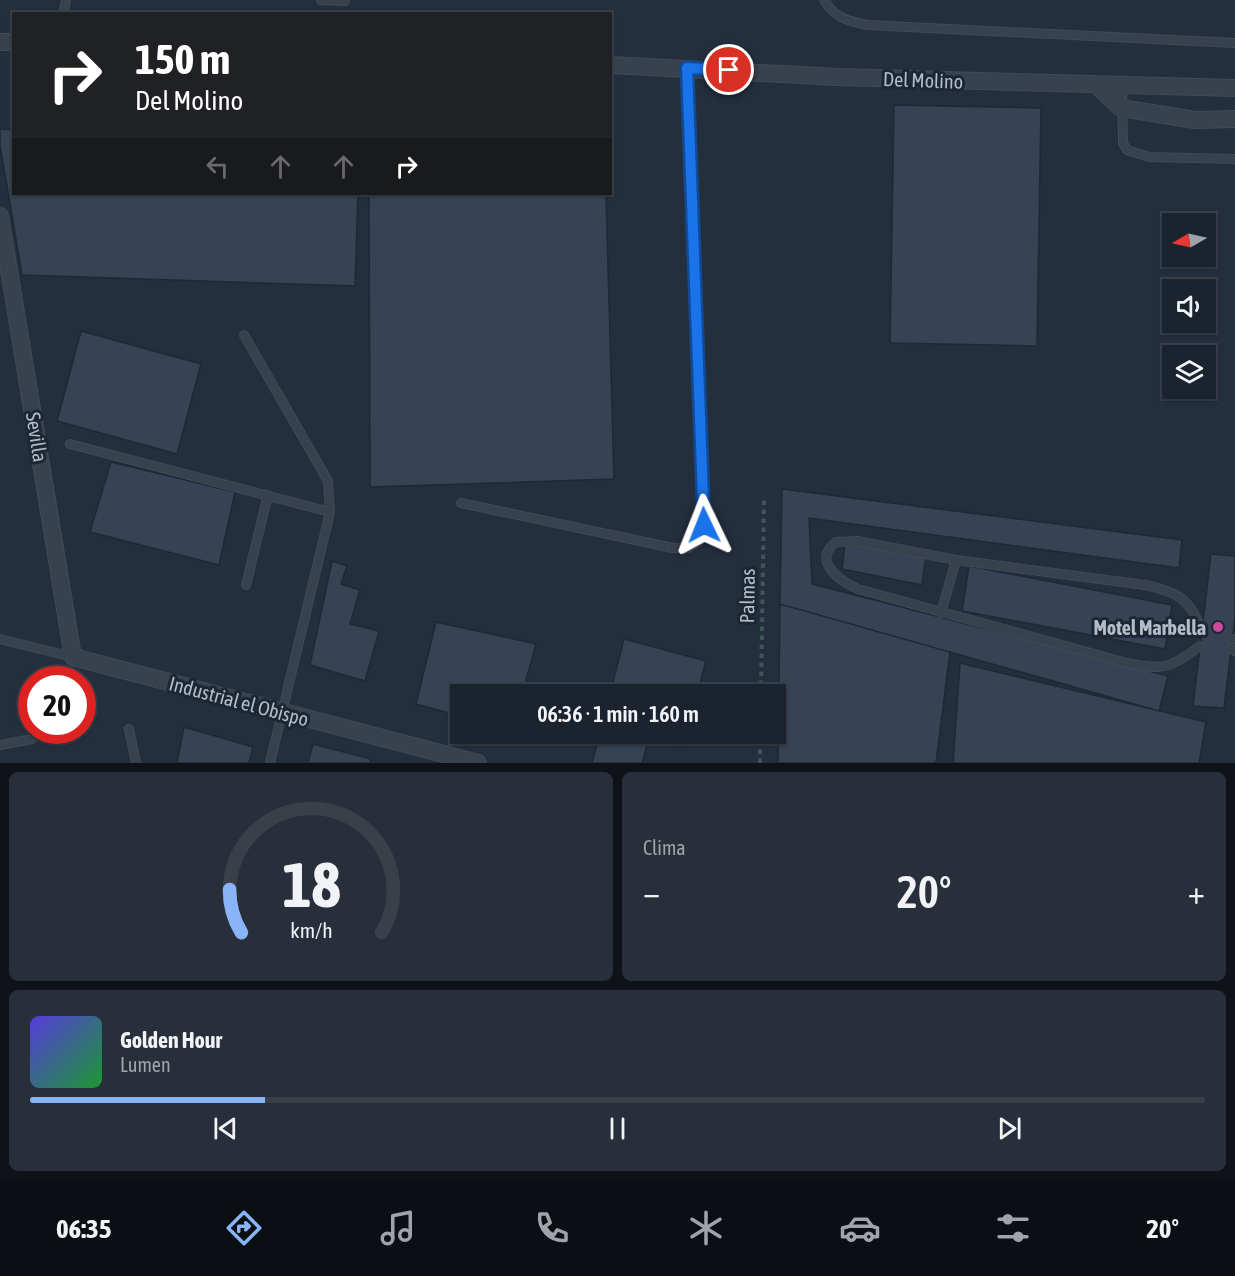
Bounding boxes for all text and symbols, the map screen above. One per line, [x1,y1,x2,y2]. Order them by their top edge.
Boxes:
text: 150 m [135,35,230,83]
icon: right [36,36,114,114]
pin [703,44,754,95]
icon: arrive [712,53,745,86]
street label: Del Molino [883,67,963,93]
text: Del Molino [135,85,243,116]
icon: left [201,150,234,183]
icon: ahead [264,150,297,183]
icon: ahead [327,150,360,183]
icon: right [390,150,423,183]
north arrow [1162,213,1216,267]
map controls [1162,213,1216,399]
button: sound [1162,279,1216,333]
button: layers [1162,345,1216,399]
street label: Sevilla [22,410,52,464]
position arrow [672,493,736,557]
street label: Palmas [735,568,759,624]
place label: Motel Marbella [1093,616,1206,639]
marker: Motel Marbella [1211,620,1225,634]
speed limit sign: 20 [18,666,96,744]
street label: Industrial el Obispo [167,671,311,731]
text: 06:36 · 1 min · 160 m [537,701,699,727]
text: Clima [643,836,686,859]
text: 18 [282,849,340,920]
text: 20° [897,866,951,918]
text: − [643,873,660,911]
text: + [1188,873,1205,911]
text: km/h [290,919,332,944]
text: Golden Hour [120,1027,222,1053]
text: Lumen [120,1053,171,1076]
icon: previous [209,1112,242,1145]
icon: pause [601,1112,634,1145]
icon: next [993,1112,1026,1145]
icon: directions [223,1207,265,1249]
icon: music [377,1207,419,1249]
icon: phone [531,1207,573,1249]
icon: climate [685,1207,727,1249]
icon: car [839,1207,881,1249]
icon: filters [992,1207,1034,1249]
text: 06:35 [56,1213,111,1244]
text: 20° [1146,1213,1179,1244]

